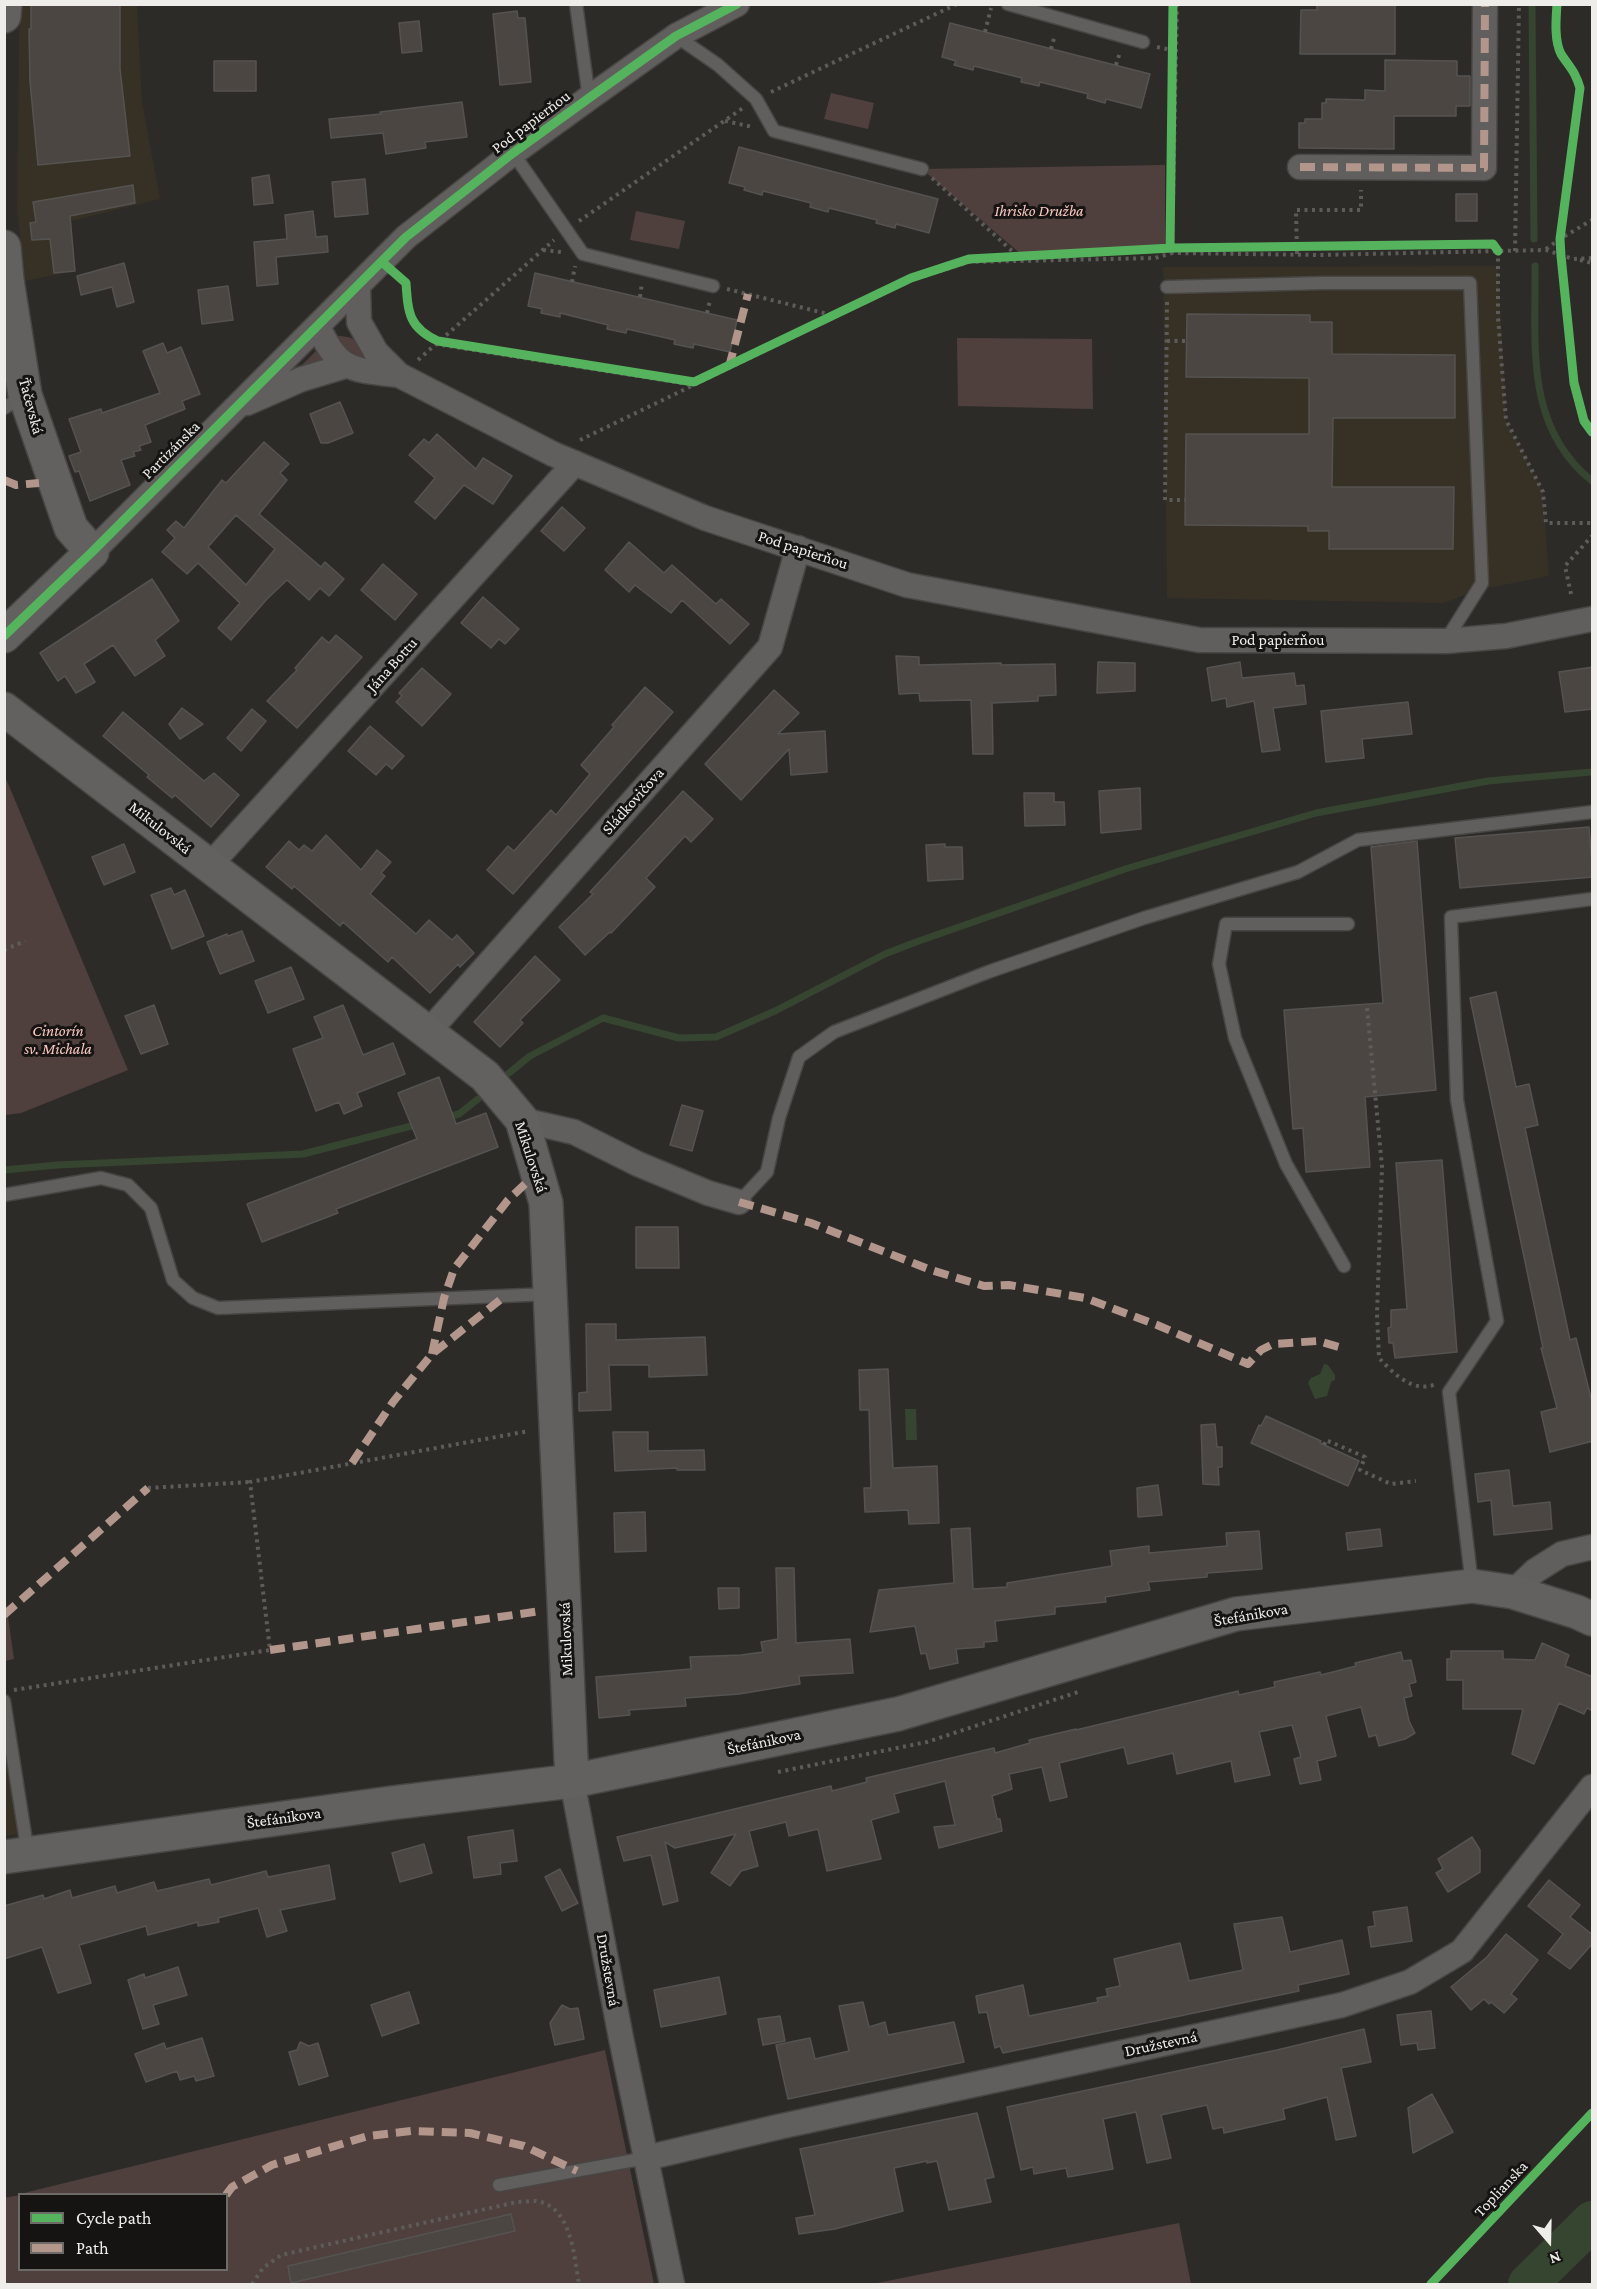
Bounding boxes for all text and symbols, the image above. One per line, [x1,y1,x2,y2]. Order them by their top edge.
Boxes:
street label: Pod papierňou [488,86,574,158]
park label: Ihrisko Družba [994,201,1084,221]
street label: Ťačevská [14,376,48,436]
street label: Partizánska [138,417,204,483]
street label: Pod papierňou [756,526,850,574]
street label: Pod papierňou [1231,630,1325,650]
street label: Jána Bottu [362,634,422,696]
street label: Sládkovičova [598,763,668,839]
street label: Mikulovská [125,798,195,858]
park label: Cintorín sv. Michala [24,1021,92,1059]
street label: Mikulovská [510,1119,552,1195]
street label: Štefánikova [1213,1599,1289,1631]
street label: Mikulovská [555,1602,577,1676]
street label: Štefánikova [725,1725,803,1759]
street label: Štefánikova [246,1803,322,1833]
street label: Družstevná [592,1932,624,2008]
street label: Družstevná [1123,2027,1199,2061]
street label: Toplianska [1470,2157,1532,2221]
legend [18,2193,228,2271]
text: Cycle path [76,2208,151,2228]
north arrow [1519,2211,1579,2271]
text: Path [76,2238,109,2258]
text: N [1547,2249,1563,2268]

